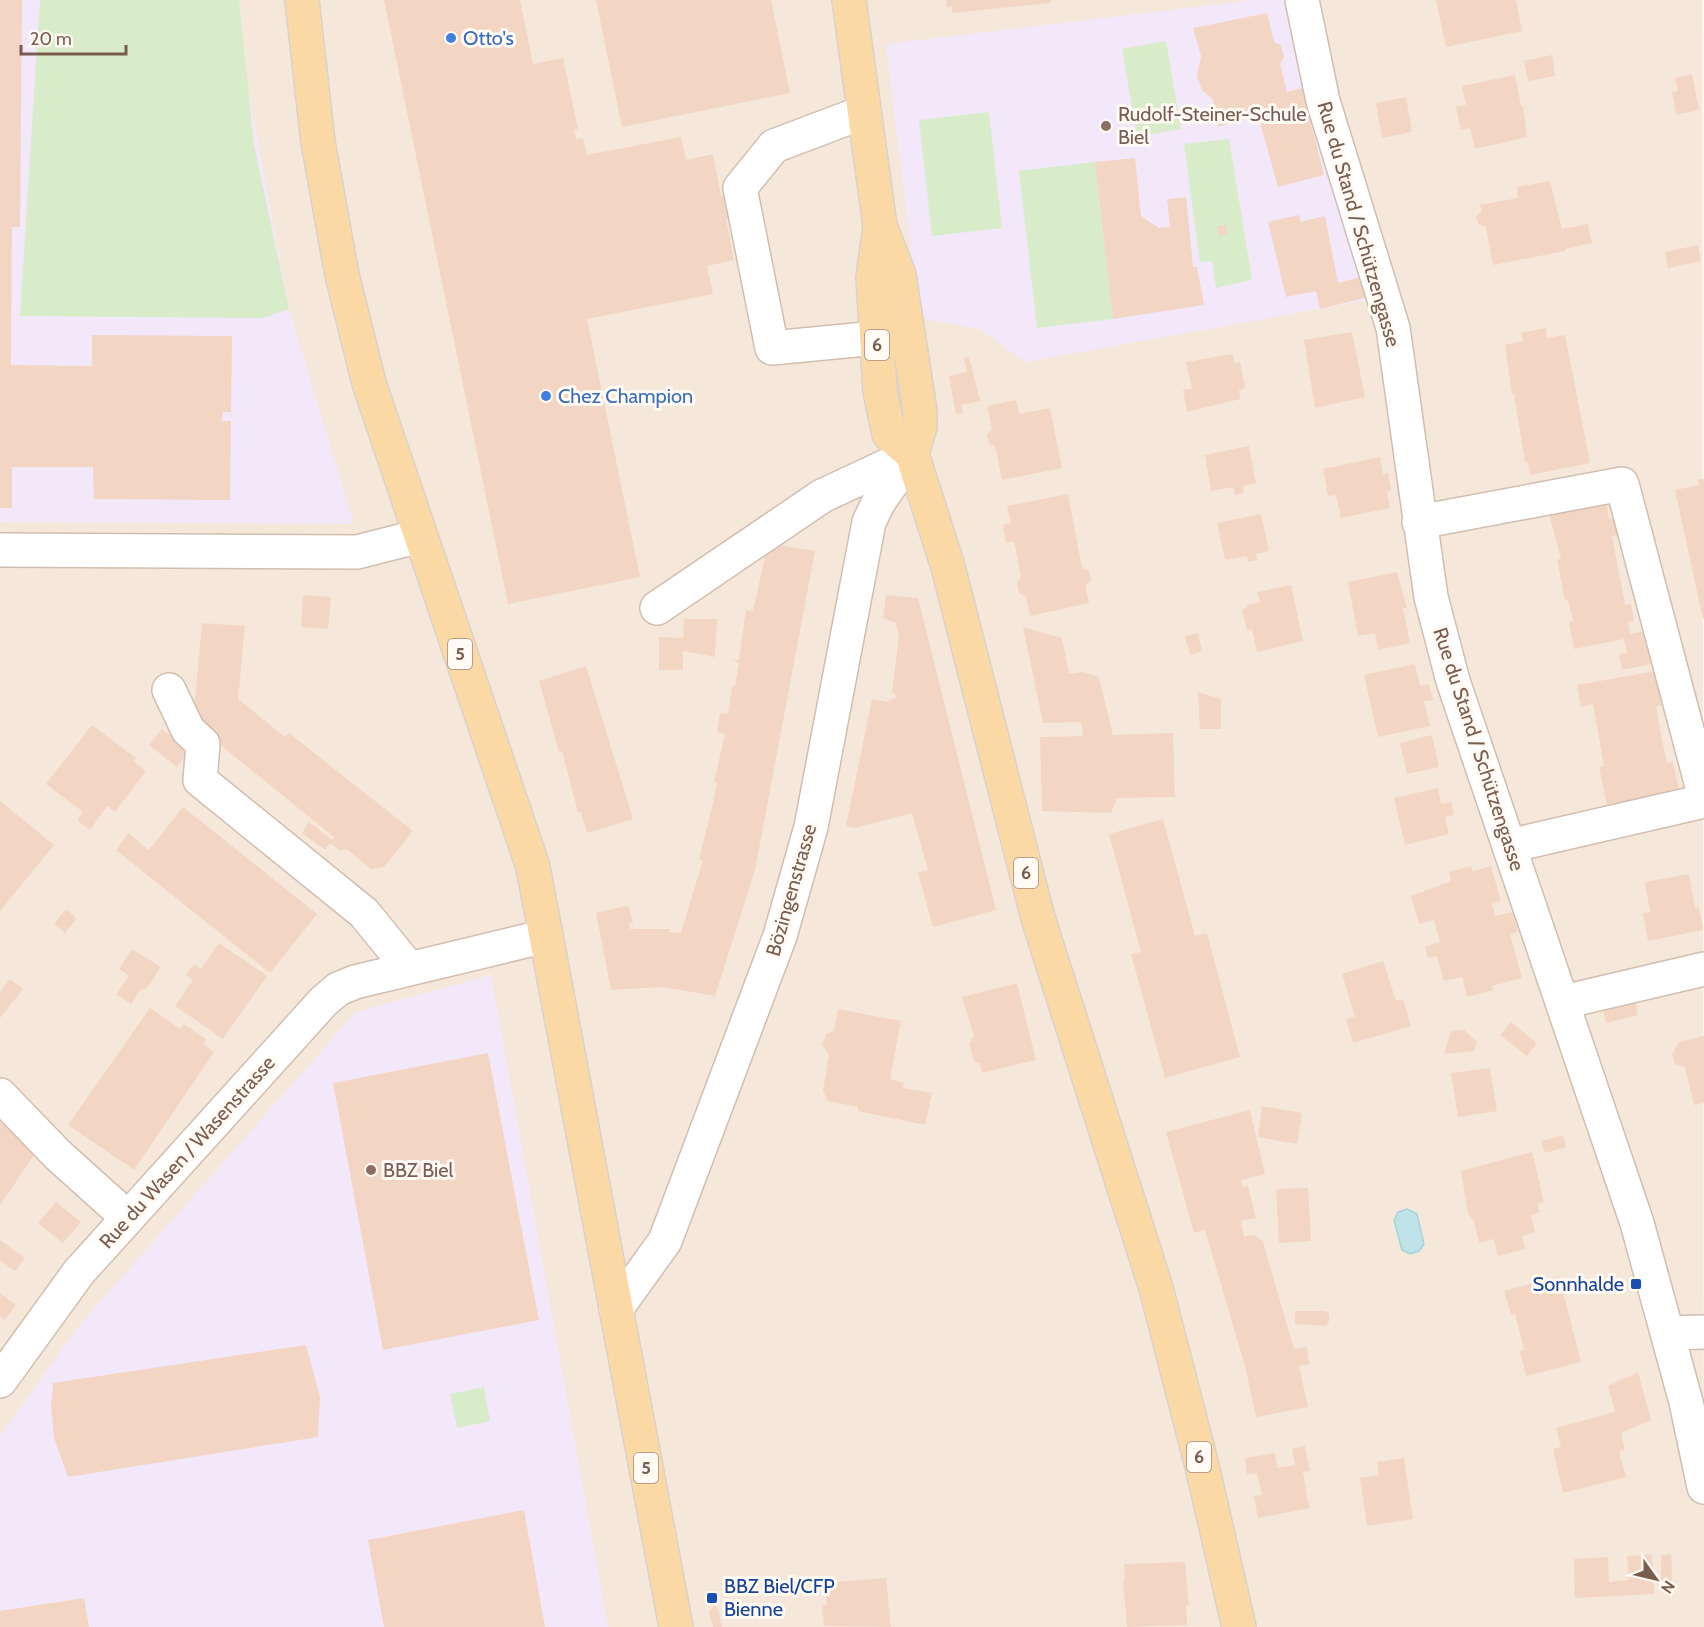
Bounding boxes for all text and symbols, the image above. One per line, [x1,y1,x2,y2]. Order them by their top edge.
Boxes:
scale bar [21,18,126,56]
place label: Otto's [463,26,514,50]
text: 20 m [30,28,72,50]
marker: Otto's [444,31,458,45]
street label: Rue du Stand / Schützengasse [1312,98,1406,350]
place label: Rudolf-Steiner-Schule Biel [1118,102,1306,149]
marker: Rudolf-Steiner-Schule Biel [1099,119,1113,133]
road number: 6 [865,330,889,360]
place label: Chez Champion [558,384,693,408]
marker: Chez Champion [539,389,553,403]
street label: Rue du Stand / Schützengasse [1428,624,1530,874]
road number: 5 [448,639,472,669]
street label: Bözingenstrasse [761,821,821,959]
road number: 6 [1014,858,1038,888]
street label: Rue du Wasen / Wasenstrasse [94,1051,280,1253]
place label: BBZ Biel [383,1158,453,1182]
marker: BBZ Biel [364,1163,378,1177]
place label: Sonnhalde [1533,1272,1624,1296]
marker: Sonnhalde [1629,1277,1643,1291]
road number: 6 [1187,1442,1211,1472]
road number: 5 [634,1453,658,1483]
north arrow [1626,1549,1686,1609]
place label: BBZ Biel/CFP Bienne [724,1574,835,1621]
text: N [1657,1577,1679,1597]
marker: BBZ Biel/CFP Bienne [705,1591,719,1605]

